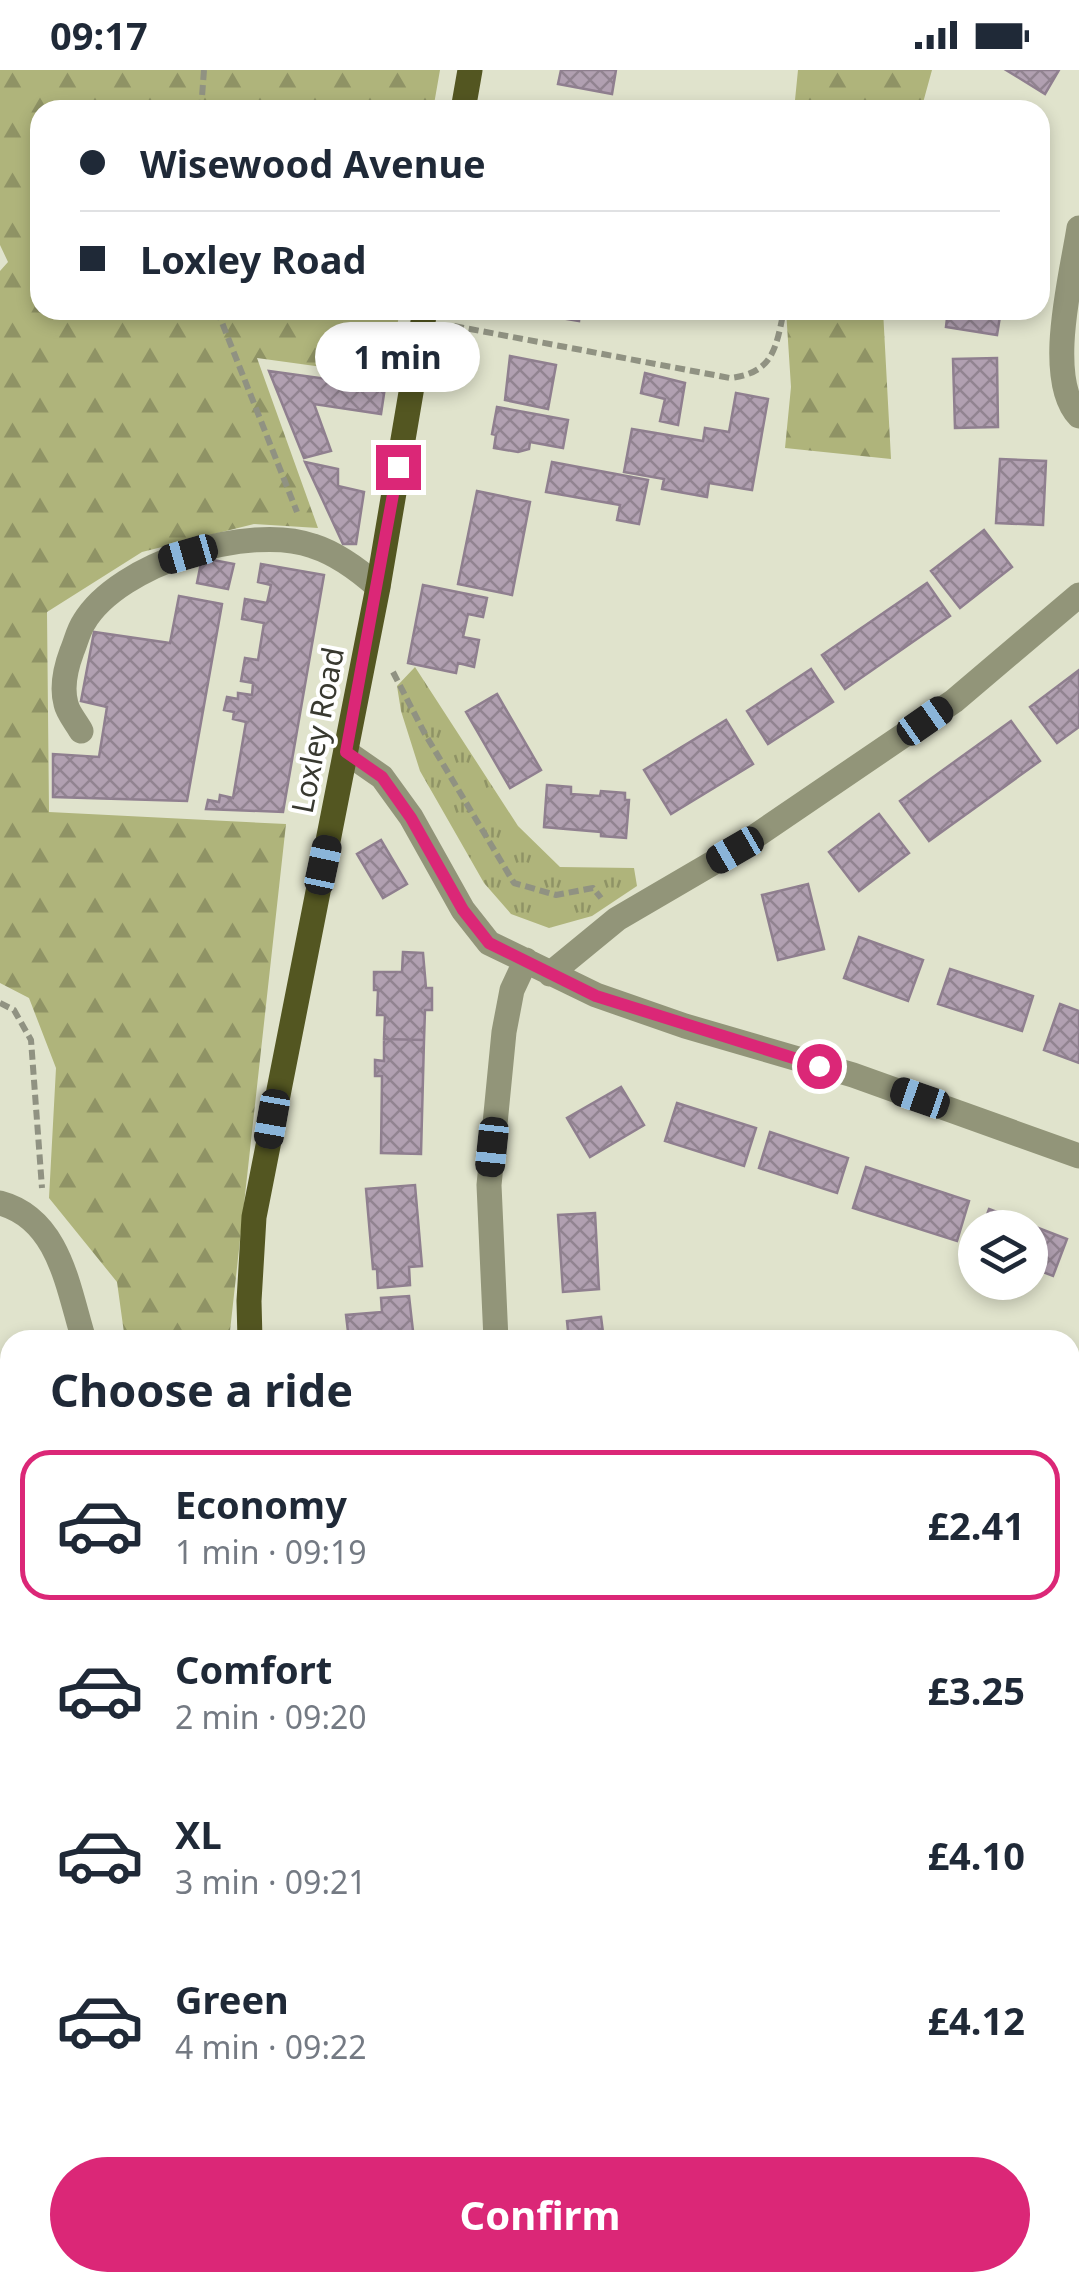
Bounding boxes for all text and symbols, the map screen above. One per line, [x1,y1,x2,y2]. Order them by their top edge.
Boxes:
text: 09:17 [50,9,148,61]
text: Wisewood Avenue [140,137,486,189]
text: Loxley Road [140,233,366,285]
callout: 1 min [316,322,480,392]
text: 1 min [353,335,442,378]
route end [376,445,421,490]
car [155,531,221,577]
street label: Loxley Road [281,643,353,817]
car [892,692,958,750]
car [702,822,768,878]
car [302,833,344,897]
route start [797,1044,842,1089]
car [887,1074,953,1122]
car [252,1087,292,1151]
car [474,1116,510,1178]
map controls [958,1210,1048,1300]
button: layers [958,1210,1048,1300]
text: Choose a ride [50,1359,353,1420]
text: Economy [175,1478,347,1530]
icon: car [55,1480,145,1570]
text: £2.41 [927,1499,1025,1551]
text: 1 min · 09:19 [175,1530,367,1573]
text: Comfort [175,1643,332,1695]
icon: car [55,1645,145,1735]
text: £3.25 [927,1664,1025,1716]
text: 2 min · 09:20 [175,1695,367,1738]
text: XL [175,1808,222,1860]
icon: car [55,1810,145,1900]
text: £4.10 [927,1829,1025,1881]
text: 3 min · 09:21 [175,1860,367,1903]
text: Green [175,1973,289,2025]
icon: car [55,1975,145,2065]
text: £4.12 [927,1994,1025,2046]
text: 4 min · 09:22 [175,2025,367,2068]
button: Confirm [50,2157,1030,2272]

